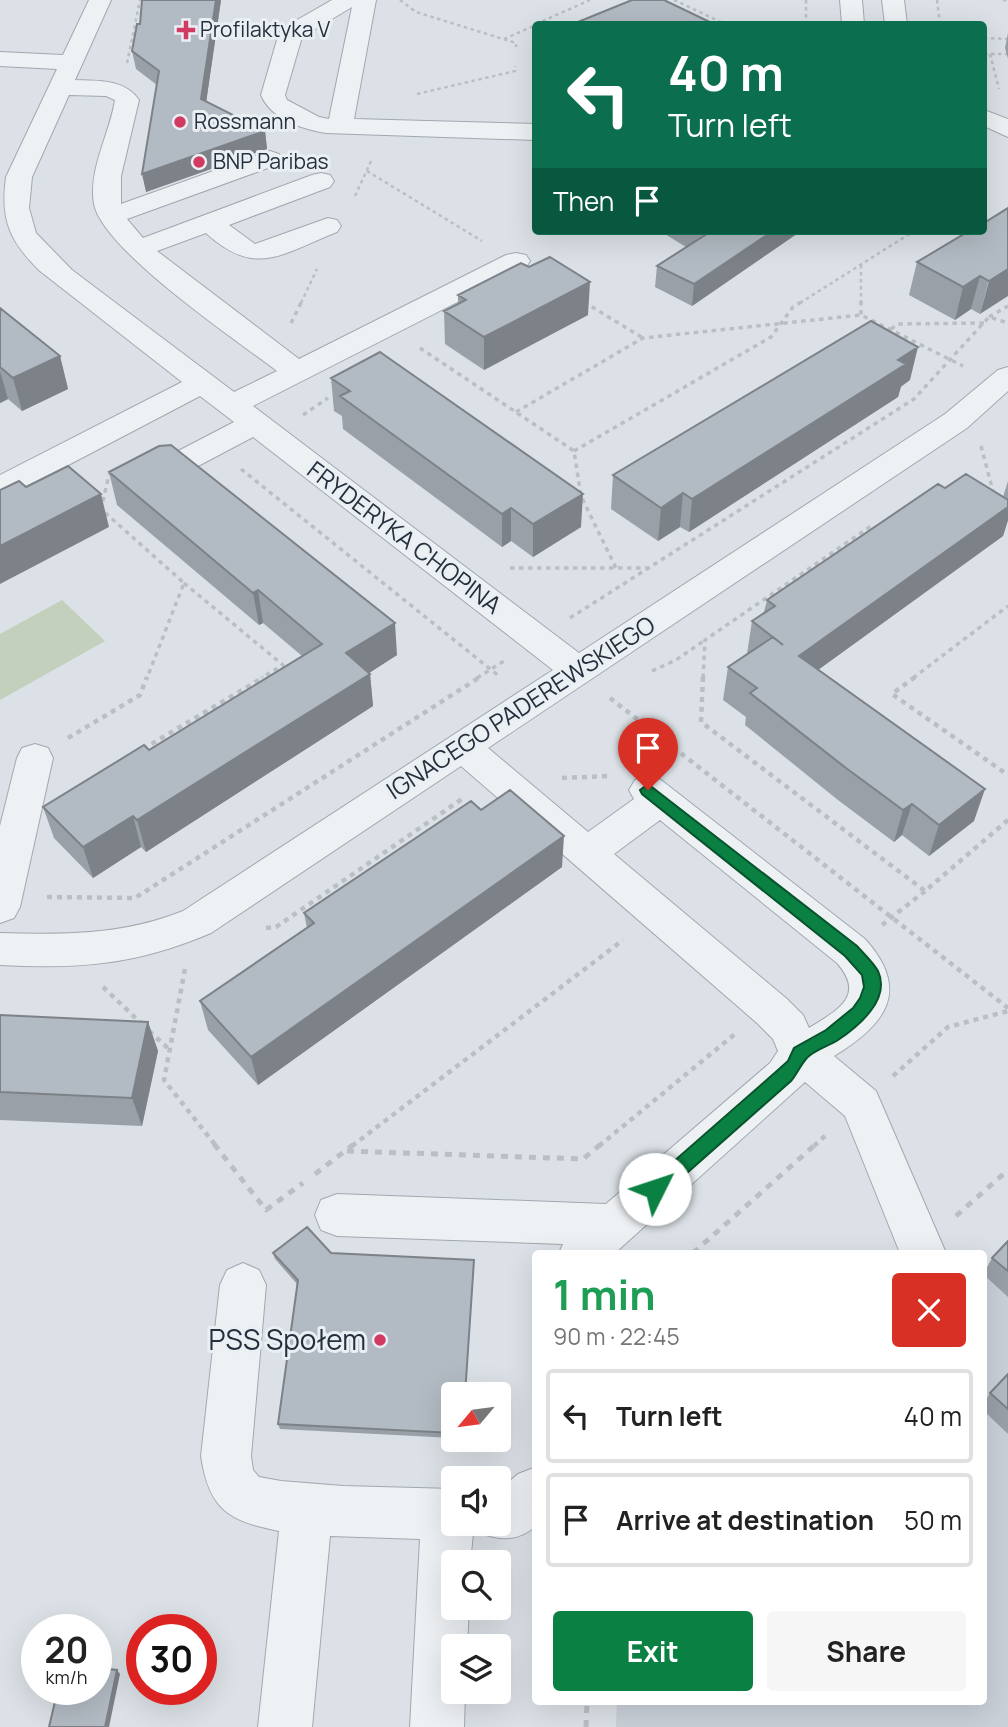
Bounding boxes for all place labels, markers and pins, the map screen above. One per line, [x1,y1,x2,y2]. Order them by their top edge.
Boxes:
place label: Profilaktyka V [200,15,331,43]
marker: Profilaktyka V [178,22,194,38]
place label: Rossmann [194,107,296,135]
marker: Rossmann [172,114,188,130]
place label: BNP Paribas [213,147,329,175]
marker: BNP Paribas [191,154,207,170]
pin [618,718,678,790]
place label: PSS Społem [208,1320,366,1358]
marker: PSS Społem [372,1332,388,1348]

